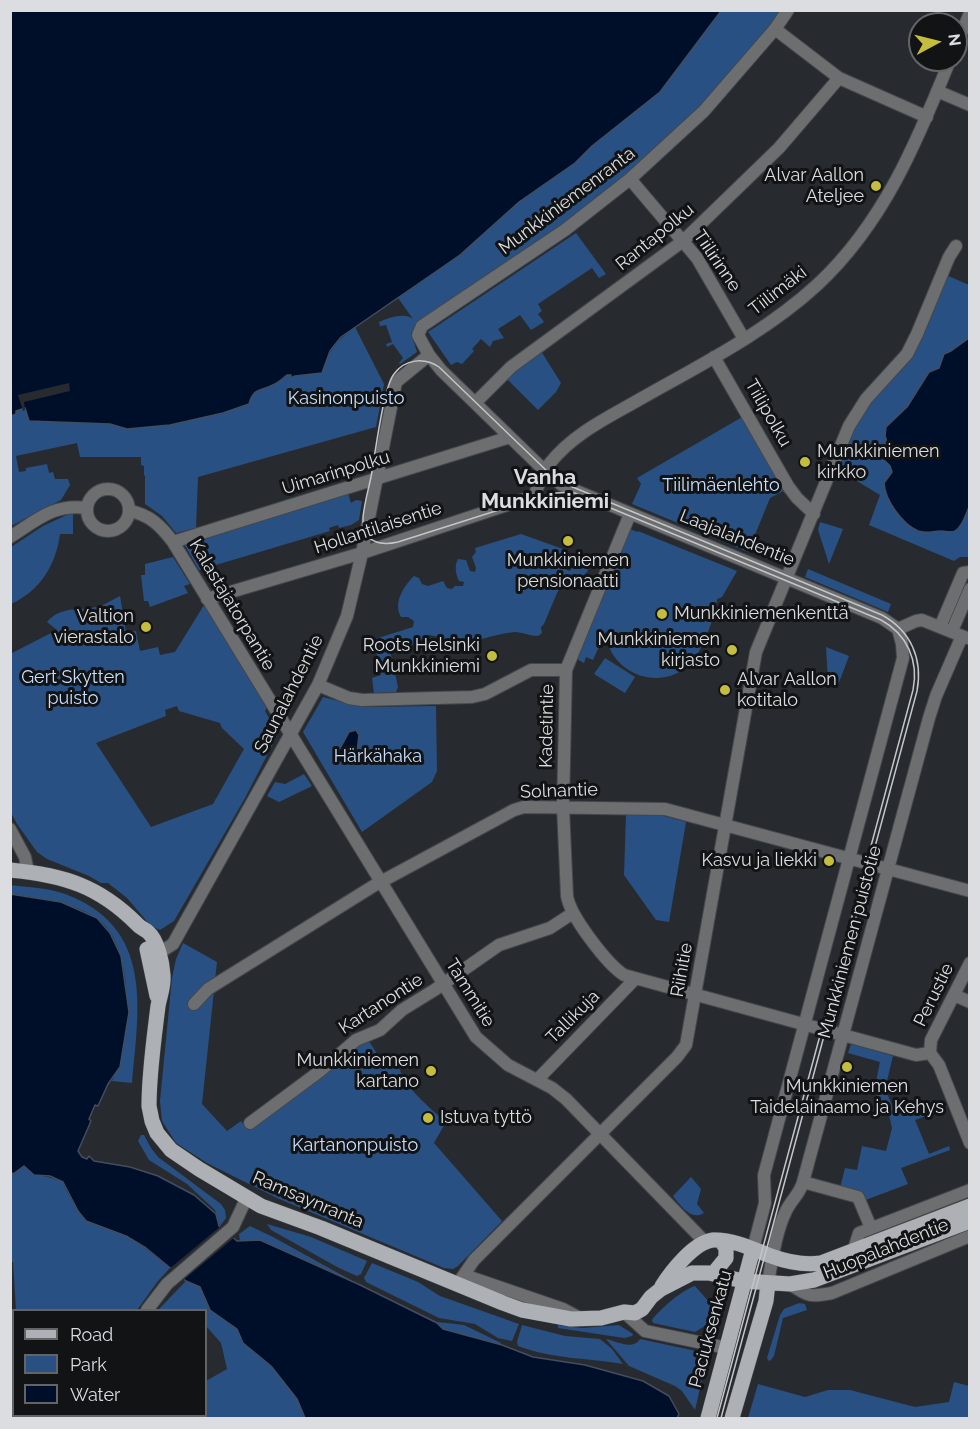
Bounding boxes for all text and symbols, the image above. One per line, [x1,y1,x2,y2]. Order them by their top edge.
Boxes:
north arrow [908,12,968,72]
text: N [944,33,965,47]
street label: Munkkiniemenranta [495,143,639,259]
place label: Alvar Aallon Ateljee [764,165,864,207]
marker: Alvar Aallon Ateljee [869,179,883,193]
street label: Rantapolku [611,199,699,275]
street label: Tiilirinne [689,226,745,296]
street label: Tiilimäki [745,262,811,320]
street label: Tiilipolku [740,375,796,451]
park label: Kasinonpuisto [288,388,404,410]
place label: Munkkiniemen kirkko [817,441,940,484]
street label: Uimarinpolku [280,446,392,500]
marker: Munkkiniemen kirkko [798,455,812,469]
district label: Vanha Munkkiniemi [481,465,609,515]
park label: Tiilimäenlehto [662,475,780,497]
street label: Hollantilaisentie [312,497,444,559]
street label: Laajalahdentie [676,505,798,571]
marker: Munkkiniemen pensionaatti [561,534,575,548]
street label: Kalastajatorpantie [184,536,280,674]
place label: Munkkiniemen pensionaatti [507,550,629,592]
place label: Munkkiniemenkenttä [674,603,848,625]
place label: Valtion vierastalo [54,606,134,648]
marker: Munkkiniemenkenttä [655,607,669,621]
marker: Valtion vierastalo [139,620,153,634]
place label: Munkkiniemen kirjasto [597,629,720,672]
street label: Saunalahdentie [250,631,328,757]
place label: Roots Helsinki Munkkiniemi [363,635,480,678]
marker: Munkkiniemen kirjasto [725,643,739,657]
marker: Roots Helsinki Munkkiniemi [485,649,499,663]
park label: Gert Skytten puisto [21,667,125,710]
place label: Alvar Aallon kotitalo [737,669,837,712]
marker: Alvar Aallon kotitalo [718,683,732,697]
street label: Kadetintie [535,684,559,768]
park label: Härkähaka [334,746,422,768]
street label: Solnantie [520,779,598,803]
street label: Munkkiniemen puistotie [814,843,886,1041]
place label: Kasvu ja liekki [701,850,817,872]
marker: Kasvu ja liekki [822,854,836,868]
street label: Riihitie [667,941,697,999]
street label: Tammitie [441,955,499,1031]
street label: Perustie [909,960,959,1030]
street label: Kartanontie [335,969,427,1039]
street label: Tallikuja [542,986,604,1048]
place label: Munkkiniemen kartano [296,1050,419,1092]
marker: Munkkiniemen Taidelainaamo ja Kehys [840,1060,854,1074]
marker: Munkkiniemen kartano [424,1064,438,1078]
place label: Munkkiniemen Taidelainaamo ja Kehys [750,1076,944,1118]
place label: Istuva tyttö [440,1107,532,1129]
marker: Istuva tyttö [421,1111,435,1125]
park label: Kartanonpuisto [292,1135,418,1157]
street label: Ramsaynranta [249,1167,367,1233]
street label: Huopalahdentie [820,1214,952,1284]
street label: Paciuksenkatu [685,1268,737,1390]
legend [12,1309,207,1417]
text: Road [70,1324,113,1345]
text: Park [70,1354,107,1375]
text: Water [70,1384,120,1405]

